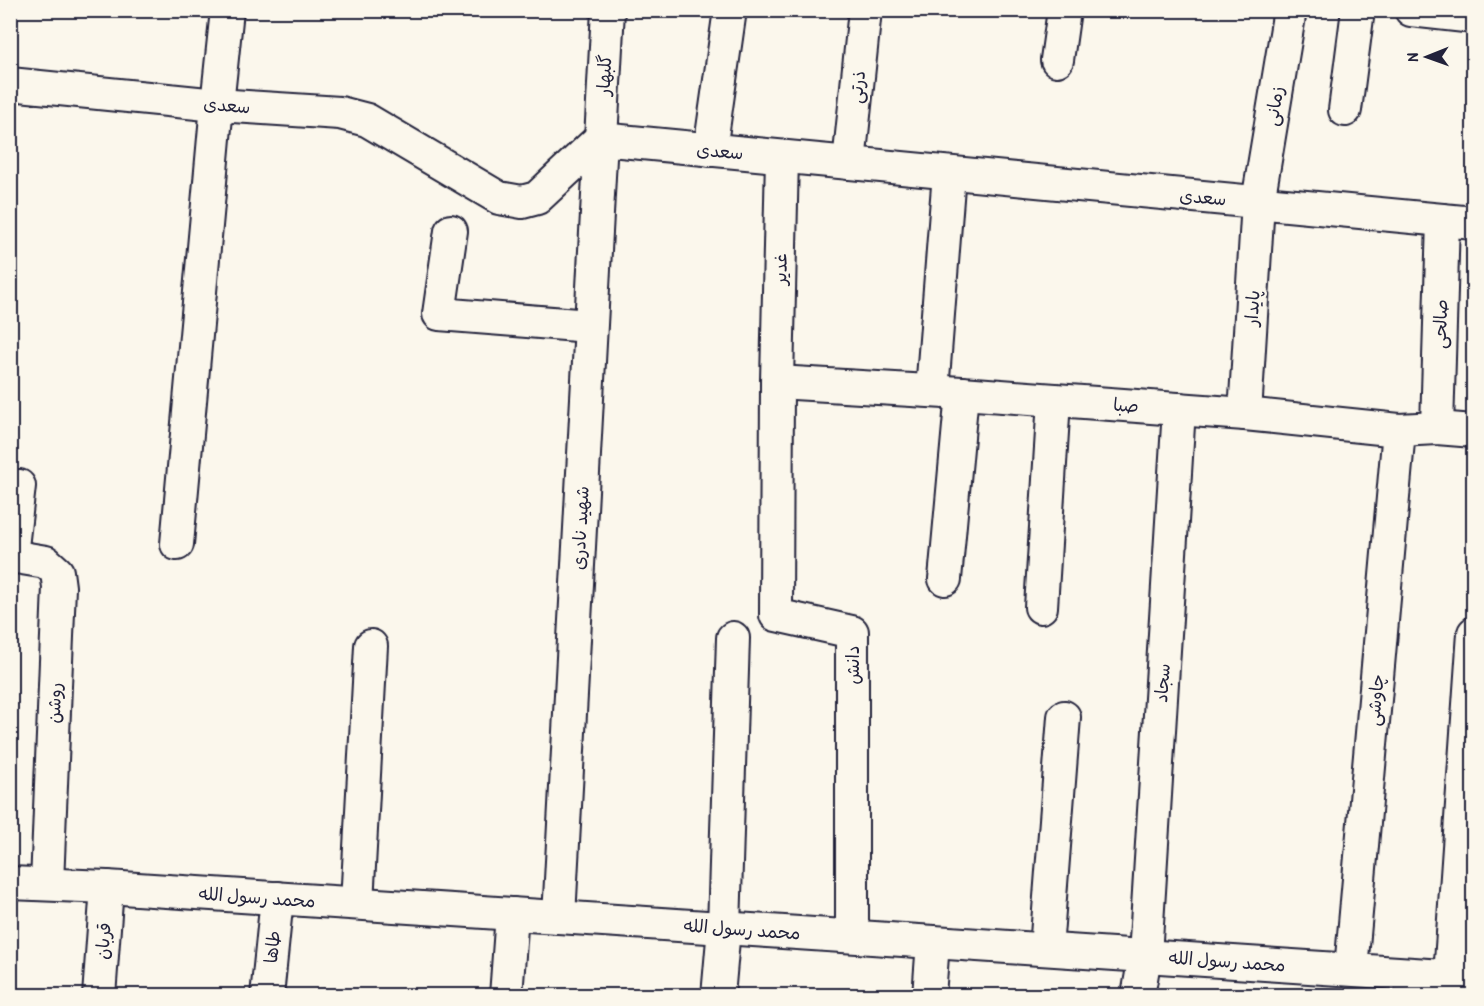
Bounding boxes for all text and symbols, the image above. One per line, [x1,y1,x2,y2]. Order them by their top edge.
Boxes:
north arrow [1397,27,1457,87]
text: N [1401,52,1423,62]
street label: گلبهار [590,54,618,98]
street label: ذرتی [843,69,871,105]
street label: زمانی [1259,84,1289,128]
street label: سعدی [203,91,251,119]
street label: سعدی [696,137,744,165]
street label: سعدی [1179,183,1227,211]
street label: غدیر [767,253,793,287]
street label: پایدار [1238,289,1266,329]
street label: صالحی [1427,299,1453,349]
street label: صبا [1112,392,1140,418]
street label: شهید نادری [565,485,595,571]
street label: دانش [840,645,865,685]
street label: سجاد [1148,662,1176,704]
street label: چاوشی [1360,673,1390,727]
street label: روشن [41,682,67,724]
street label: محمد رسول الله [198,880,316,914]
street label: محمد رسول الله [683,912,801,946]
street label: قربان [89,922,117,960]
street label: طاها [258,929,286,965]
street label: محمد رسول الله [1168,944,1286,978]

